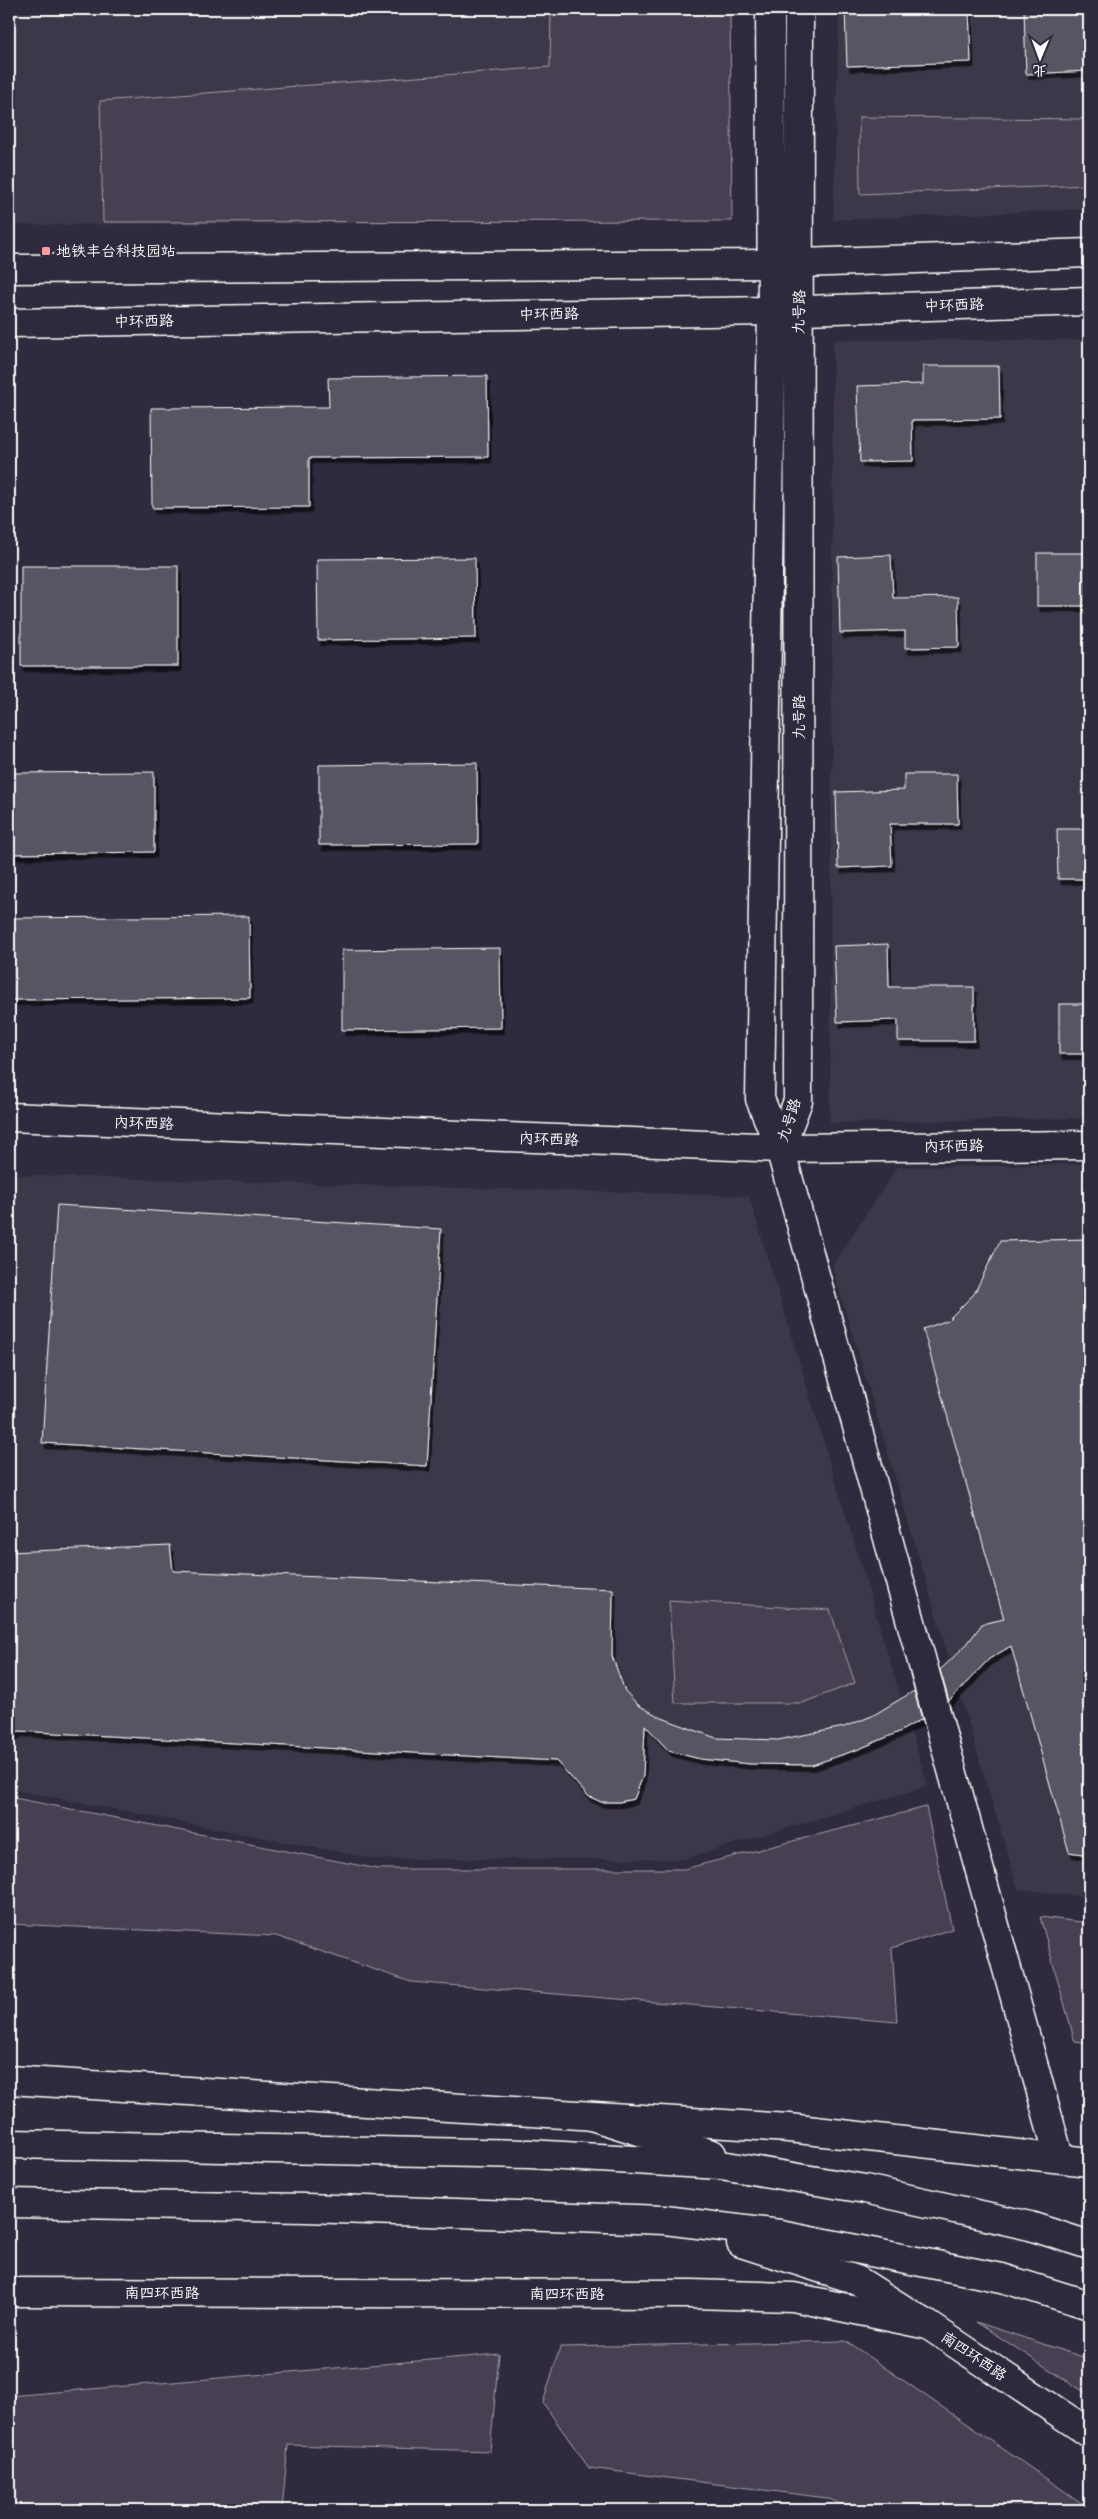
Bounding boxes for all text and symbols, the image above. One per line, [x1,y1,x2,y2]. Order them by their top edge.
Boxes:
north arrow [1016,32,1066,82]
text: 北 [1033,61,1047,82]
place label: 地铁丰台科技园站 [56,238,176,261]
marker: 地铁丰台科技园站 [40,245,52,257]
street label: 九号路 [786,289,809,335]
street label: 中环西路 [924,291,984,316]
street label: 中环西路 [519,300,579,325]
street label: 中环西路 [114,307,174,332]
street label: 九号路 [786,694,809,740]
street label: 九号路 [770,1095,805,1144]
street label: 内环西路 [114,1109,174,1134]
street label: 内环西路 [519,1125,579,1150]
street label: 内环西路 [924,1132,984,1157]
street label: 南四环西路 [124,2280,200,2303]
street label: 南四环西路 [529,2281,605,2304]
street label: 南四环西路 [937,2324,1012,2385]

